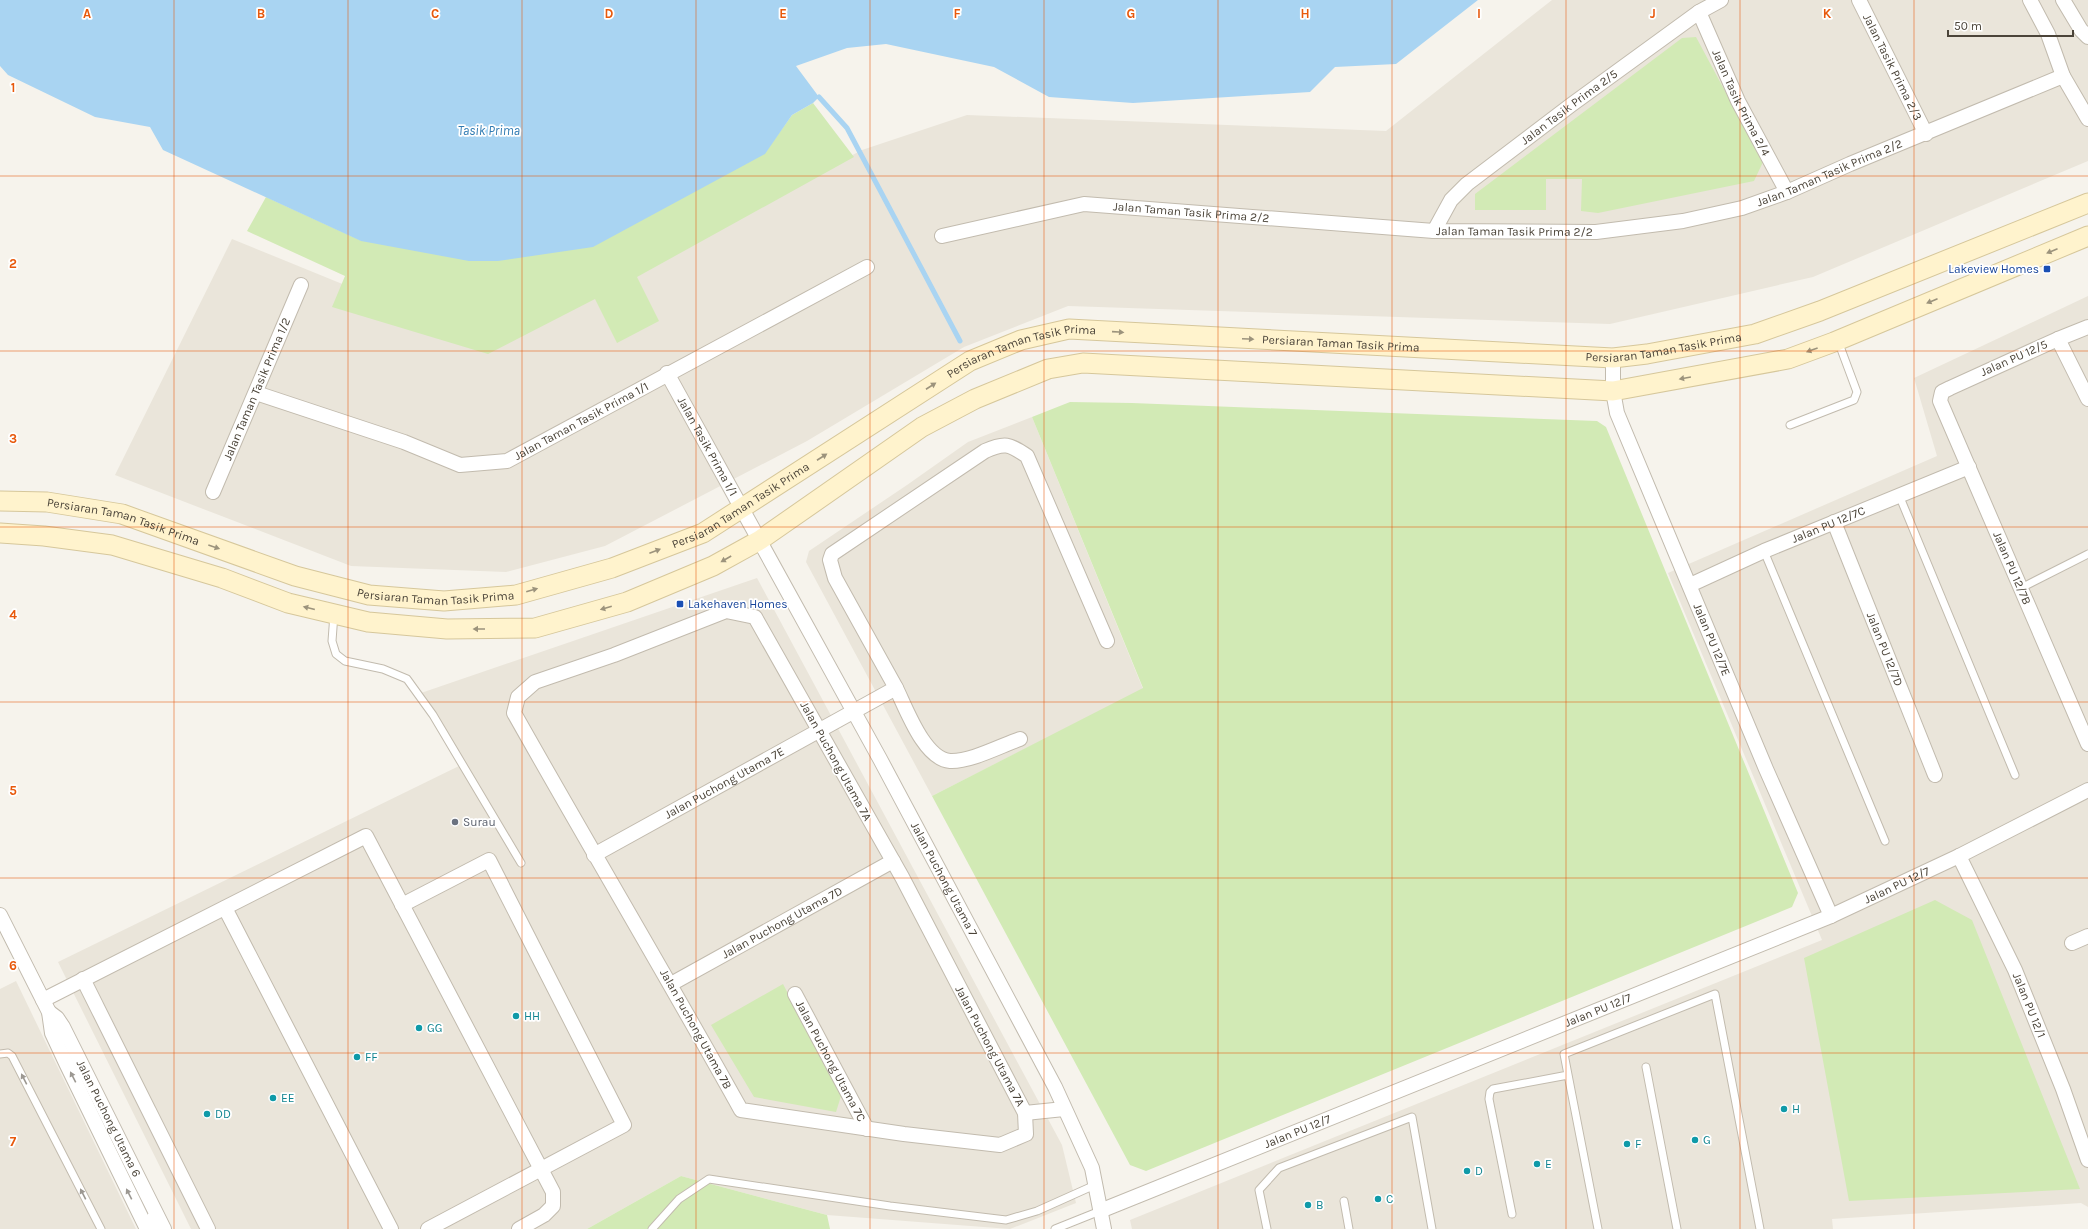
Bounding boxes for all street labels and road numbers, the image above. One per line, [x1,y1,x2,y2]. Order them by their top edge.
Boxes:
street label: Jalan Tasik Prima 2/3 [1860,12,1925,123]
street label: Jalan Tasik Prima 2/4 [1709,47,1773,158]
street label: Jalan Tasik Prima 2/5 [1518,66,1620,147]
street label: Jalan Taman Tasik Prima 2/2 [1755,136,1904,209]
street label: Jalan Taman Tasik Prima 2/2 [1113,199,1270,225]
street label: Jalan Taman Tasik Prima 2/2 [1436,224,1593,239]
street label: Jalan Taman Tasik Prima 1/2 [220,315,293,462]
street label: Persiaran Taman Tasik Prima [944,322,1096,381]
street label: Persiaran Taman Tasik Prima [1585,330,1743,365]
street label: Persiaran Taman Tasik Prima [1262,332,1420,355]
street label: Jalan PU 12/5 [1978,337,2050,379]
street label: Jalan Taman Tasik Prima 1/1 [512,379,651,463]
street label: Jalan Tasik Prima 1/1 [675,395,741,499]
street label: Persiaran Taman Tasik Prima [670,459,812,551]
street label: Persiaran Taman Tasik Prima [46,495,201,548]
street label: Jalan PU 12/7C [1790,503,1867,546]
street label: Jalan PU 12/7B [1990,529,2034,607]
street label: Persiaran Taman Tasik Prima [356,585,515,608]
street label: Jalan PU 12/7E [1690,601,1733,678]
street label: Jalan PU 12/7D [1864,610,1906,688]
street label: Jalan Puchong Utama 7A [797,699,875,823]
street label: Jalan Puchong Utama 7E [662,744,787,822]
street label: Jalan Puchong Utama 7 [908,819,980,939]
street label: Jalan PU 12/7 [1862,864,1932,906]
street label: Jalan Puchong Utama 7D [719,883,845,961]
street label: Jalan Puchong Utama 7B [657,967,735,1091]
street label: Jalan PU 12/1 [2010,971,2049,1040]
street label: Jalan Puchong Utama 7A [952,983,1028,1109]
street label: Jalan PU 12/7 [1563,990,1634,1030]
street label: Jalan Puchong Utama 7C [793,998,869,1124]
street label: Jalan Puchong Utama 6 [74,1058,144,1179]
street label: Jalan PU 12/7 [1262,1111,1333,1151]

